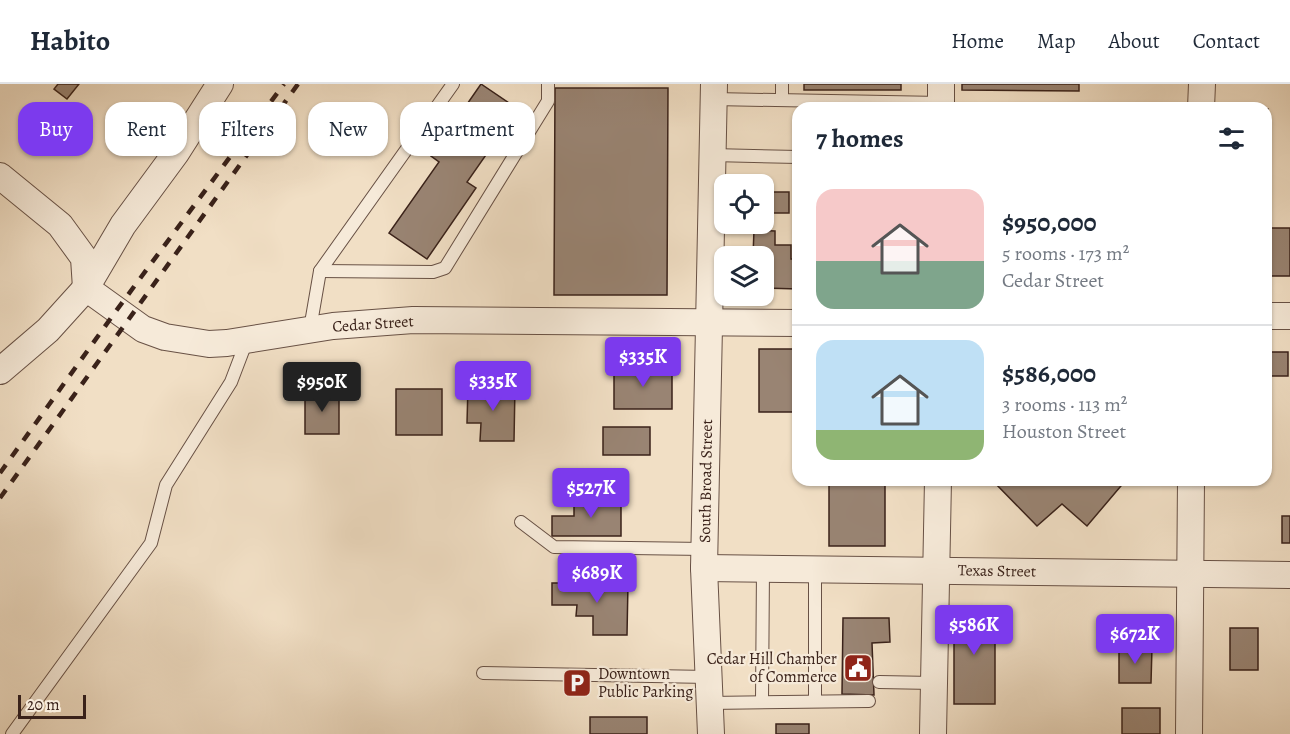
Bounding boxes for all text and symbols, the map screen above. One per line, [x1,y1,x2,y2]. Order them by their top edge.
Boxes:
text: Habito [30,22,110,60]
text: Home [951,27,1004,55]
text: Map [1037,27,1075,55]
text: About [1108,27,1160,55]
text: Contact [1193,27,1260,55]
chip: Buy [18,102,93,156]
chip: Rent [105,102,187,156]
chip: Filters [199,102,296,156]
chip: New [308,102,388,156]
chip: Apartment [400,102,535,156]
text: 7 homes [816,121,904,156]
icon: filters [1215,122,1248,155]
map controls [714,174,774,306]
button: locate [714,174,774,234]
text: $950,000 [1002,205,1097,240]
icon: home [864,213,936,285]
text: 5 rooms · 173 m² [1002,240,1129,267]
button: layers [714,246,774,306]
text: Cedar Street [1002,267,1104,294]
street label: Cedar Street [332,310,414,338]
pin: $335K [601,337,685,388]
text: $335K [619,343,667,370]
text: $586,000 [1002,356,1096,391]
pin: $335K [451,361,535,412]
pin: $950K [280,362,364,413]
icon: home [864,364,936,436]
text: $335K [469,367,517,394]
text: $950K [297,368,347,395]
text: 3 rooms · 113 m² [1002,391,1127,418]
text: Houston Street [1002,418,1126,445]
street label: South Broad Street [694,419,718,543]
pin: $527K [549,468,633,519]
text: $527K [566,474,616,501]
pin: $689K [555,553,639,604]
text: $689K [572,559,622,586]
street label: Texas Street [958,559,1036,583]
pin: $586K [932,605,1016,656]
text: $586K [949,611,999,638]
pin: $672K [1093,614,1177,665]
text: $672K [1110,620,1160,647]
place label: Cedar Hill Chamber of Commerce [707,648,837,688]
public building icon: Cedar Hill Chamber of Commerce [842,652,874,684]
place label: Downtown Public Parking [598,663,693,703]
parking icon: Downtown Public Parking [561,667,593,699]
scale bar [18,692,86,720]
text: 20 m [27,694,60,716]

